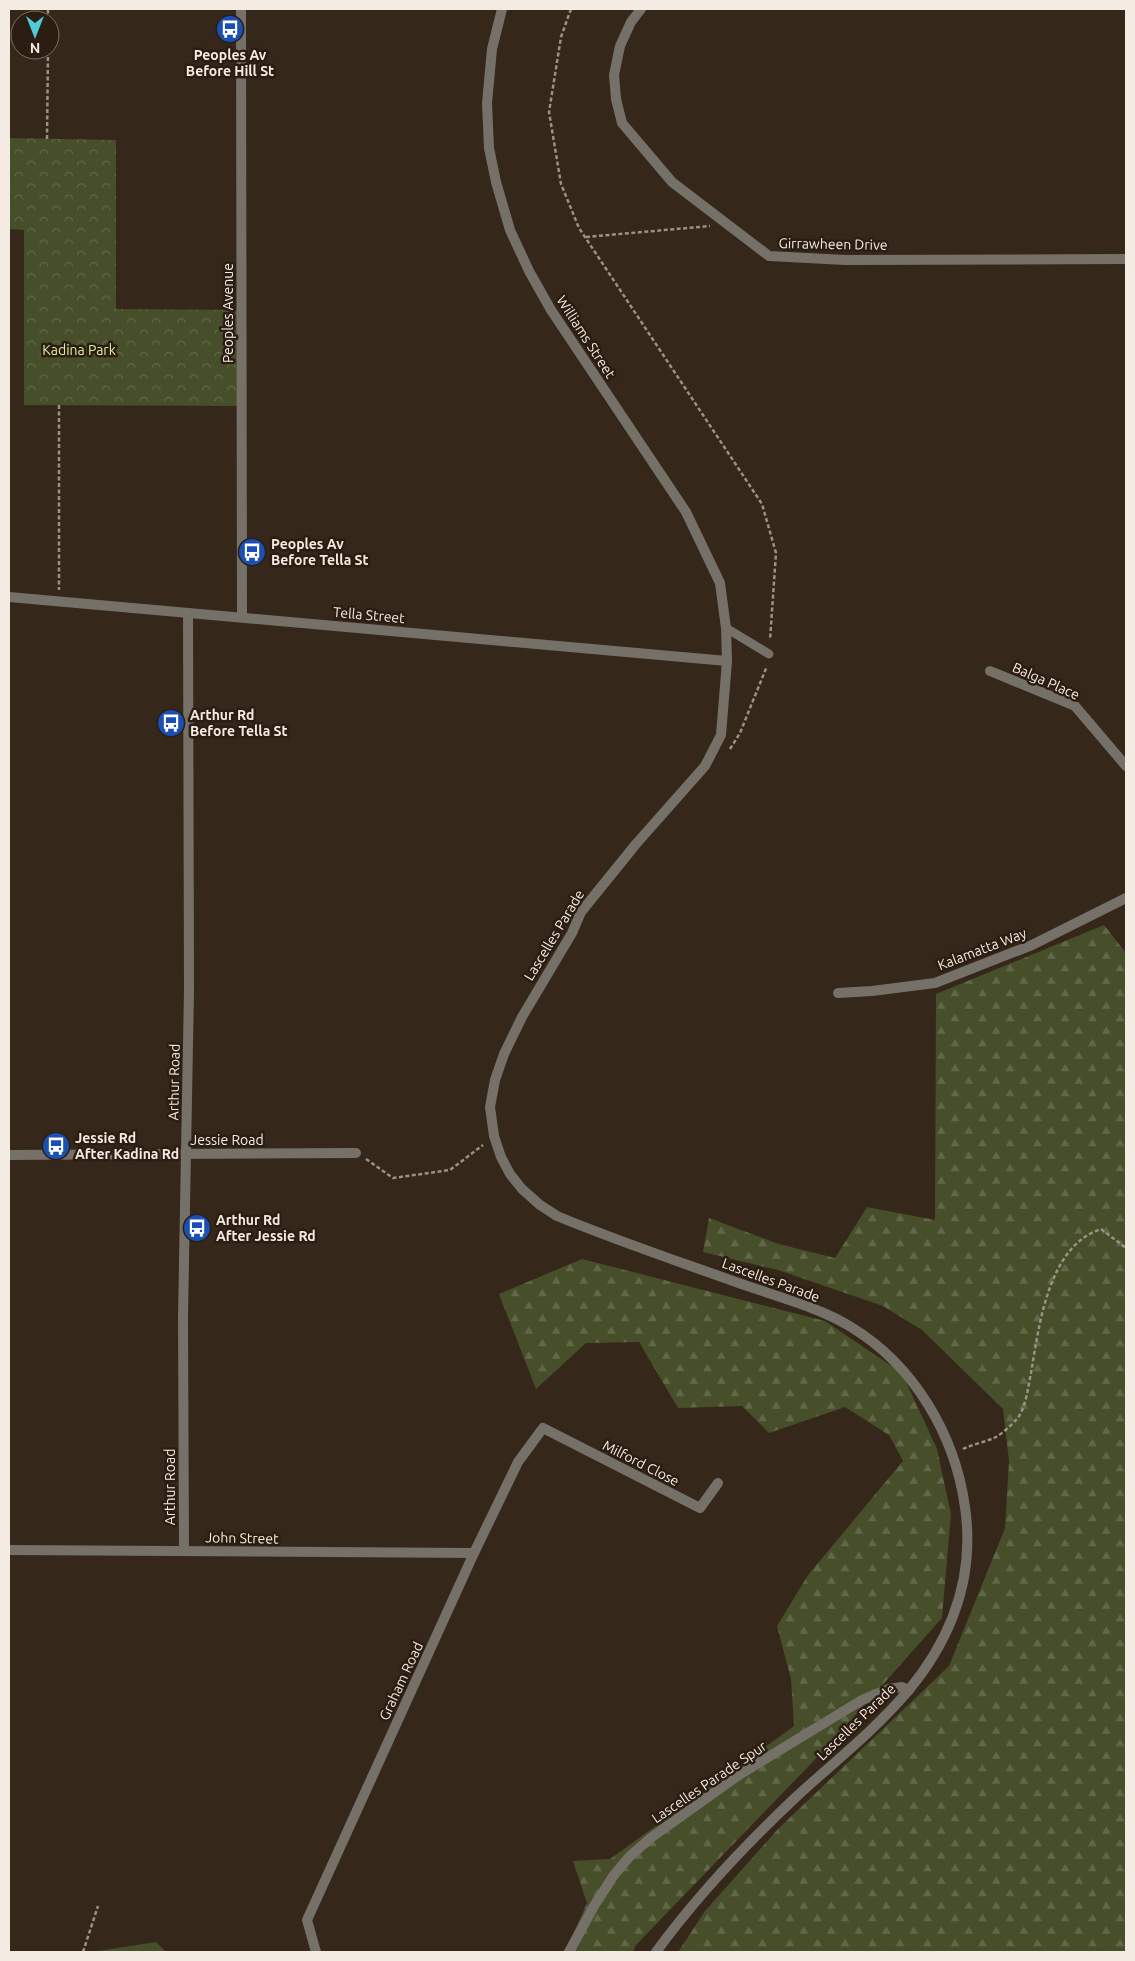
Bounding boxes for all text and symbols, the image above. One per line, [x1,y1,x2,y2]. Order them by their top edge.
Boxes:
north arrow [10,10,60,60]
bus stop icon: Peoples Av Before Hill St [215,14,245,44]
text: N [30,40,40,56]
place label: Peoples Av Before Hill St [186,47,274,79]
street label: Girrawheen Drive [778,235,888,253]
street label: Peoples Avenue [220,263,236,363]
street label: Williams Street [553,293,619,382]
park label: Kadina Park [42,342,116,358]
place label: Peoples Av Before Tella St [271,536,369,568]
bus stop icon: Peoples Av Before Tella St [237,537,267,567]
street label: Tella Street [333,604,406,626]
street label: Balga Place [1010,659,1082,703]
place label: Arthur Rd Before Tella St [190,707,288,739]
bus stop icon: Arthur Rd Before Tella St [156,708,186,738]
street label: Lascelles Parade [521,887,587,983]
street label: Kalamatta Way [935,925,1029,973]
street label: Arthur Road [165,1044,183,1120]
place label: Jessie Rd After Kadina Rd [75,1130,179,1162]
bus stop icon: Jessie Rd After Kadina Rd [41,1131,71,1161]
street label: Jessie Road [190,1132,264,1148]
place label: Arthur Rd After Jessie Rd [216,1212,316,1244]
bus stop icon: Arthur Rd After Jessie Rd [182,1213,212,1243]
street label: Lascelles Parade [720,1255,822,1305]
street label: Milford Close [600,1437,682,1489]
street label: Arthur Road [162,1449,178,1525]
street label: John Street [205,1529,279,1547]
street label: Graham Road [376,1639,426,1723]
street label: Lascelles Parade [813,1681,899,1763]
street label: Lascelles Parade Spur [649,1737,770,1826]

